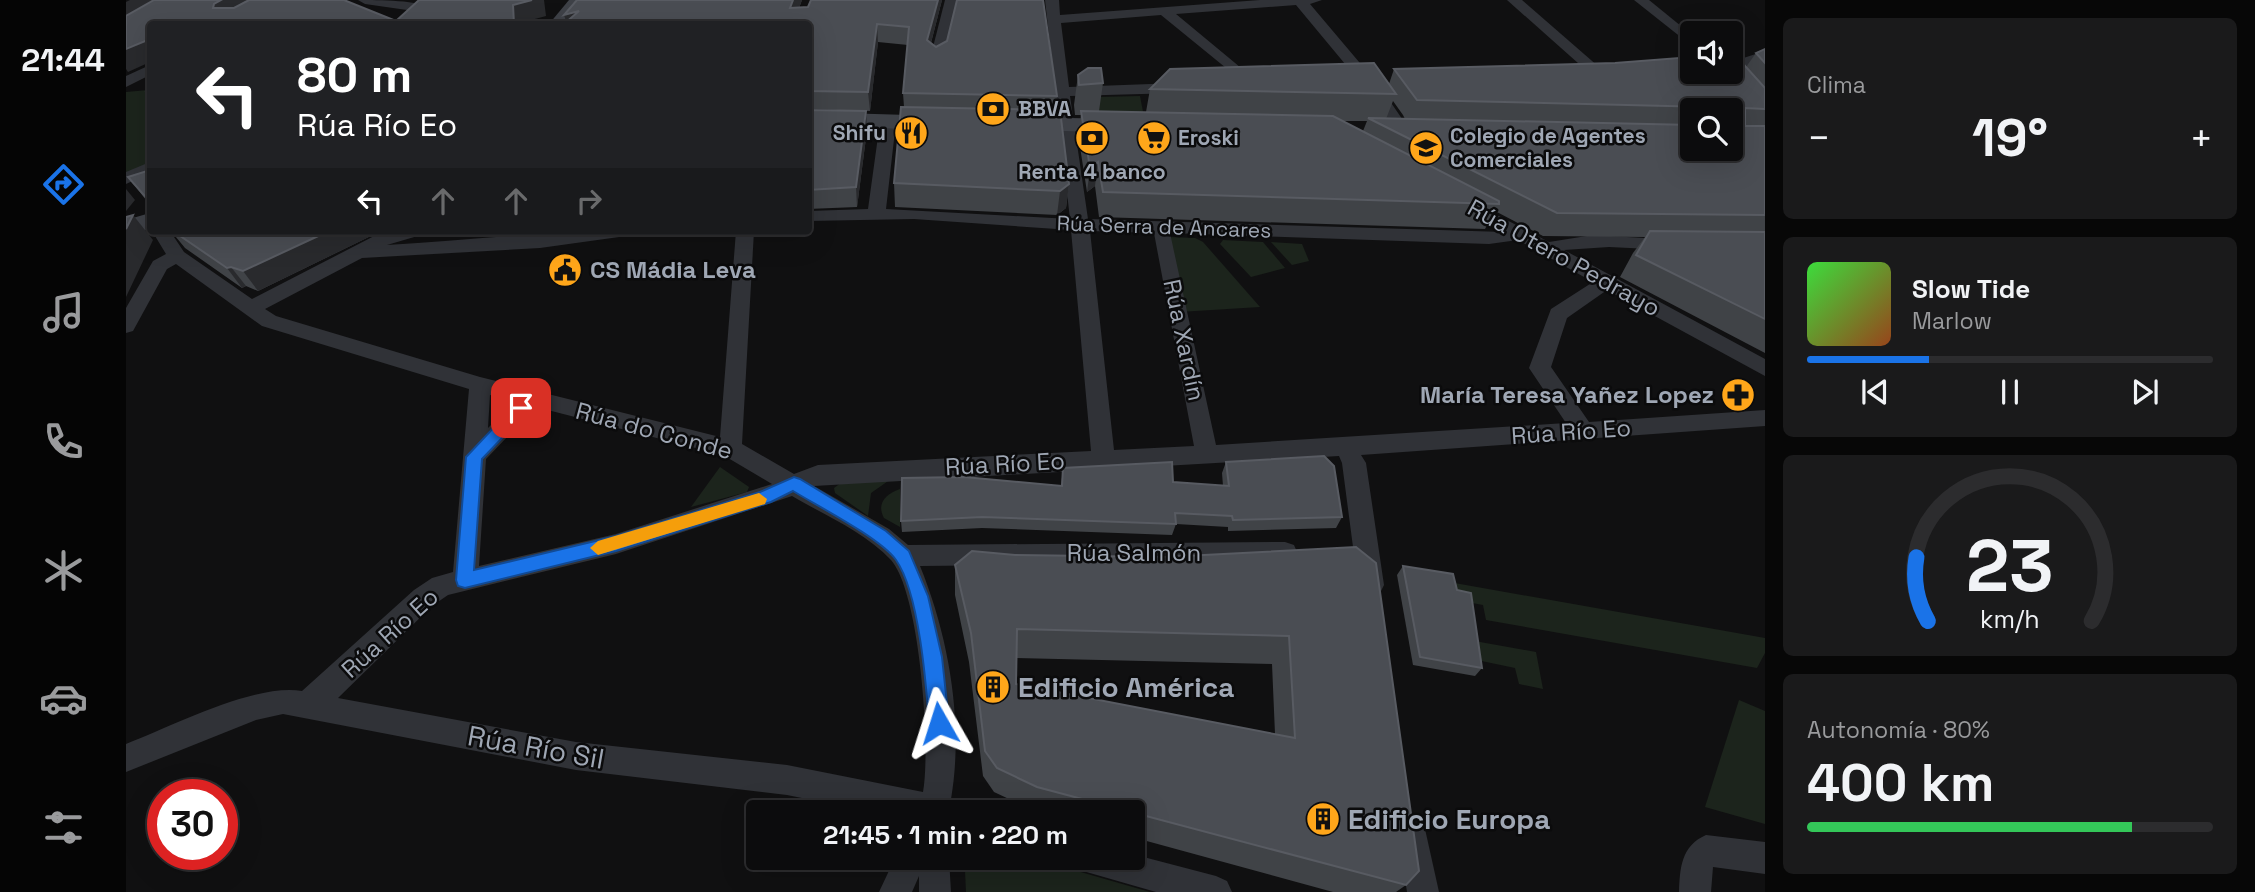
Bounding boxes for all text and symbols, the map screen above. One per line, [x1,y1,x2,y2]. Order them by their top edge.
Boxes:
map controls [1680,21,1743,161]
button: sound [1680,21,1743,84]
text: 21:44 [21,40,105,80]
text: 80 m [297,44,412,106]
icon: left [182,49,273,140]
text: Clima [1807,70,1866,100]
bank icon: BBVA [974,90,1012,128]
place label: BBVA [1018,95,1071,122]
button: search [1680,98,1743,161]
text: Rúa Río Eo [297,105,457,145]
text: 19° [1972,105,2048,171]
restaurant icon: Shifu [892,114,930,152]
text: − [1807,114,1831,162]
text: + [2189,114,2213,162]
place label: Shifu [833,119,886,146]
bank icon: Renta 4 banco [1073,119,1111,157]
supermarket icon: Eroski [1135,119,1173,157]
place label: Colegio de Agentes Comerciales [1450,122,1646,173]
place label: Eroski [1178,124,1239,151]
school or university icon: Colegio de Agentes Comerciales [1407,129,1445,167]
place label: Renta 4 banco [1018,158,1166,185]
icon: directions [39,160,88,209]
icon: left [351,182,389,220]
icon: ahead [424,182,462,220]
icon: ahead [497,182,535,220]
icon: right [570,182,608,220]
street label: Rúa Otero Pedrayo [1462,192,1666,323]
street label: Rúa Serra de Ancares [1056,209,1272,244]
public building icon: CS Mádia Leva [546,251,584,289]
place label: CS Mádia Leva [590,254,756,285]
text: Slow Tide [1912,272,2030,306]
street label: Rúa Xardín [1156,276,1212,403]
icon: music [39,288,88,337]
text: Marlow [1912,306,1992,336]
icon: previous [1856,373,1894,411]
icon: pause [1991,373,2029,411]
icon: next [2126,373,2164,411]
pharmacy icon: María Teresa Yañez Lopez [1719,376,1757,414]
pin [491,378,551,438]
place label: María Teresa Yañez Lopez [1420,379,1714,410]
icon: arrive [502,389,540,427]
street label: Rúa do Conde [572,395,736,466]
street label: Rúa Río Eo [1510,412,1632,451]
icon: phone [39,417,88,466]
street label: Rúa Río Eo [944,445,1066,482]
text: 23 [1966,520,2054,613]
street label: Rúa Salmón [1067,537,1201,568]
icon: climate [39,546,88,595]
street label: Rúa Río Eo [335,581,445,684]
text: km/h [1980,603,2040,635]
building icon: Edificio América [974,668,1012,706]
place label: Edificio América [1018,669,1234,705]
icon: car [39,674,88,723]
position arrow [902,686,976,760]
text: Autonomía · 80% [1807,715,1990,745]
street label: Rúa Río Sil [465,717,607,777]
text: 400 km [1807,750,1994,816]
speed limit sign: 30 [147,779,238,870]
building icon: Edificio Europa [1304,800,1342,838]
place label: Edificio Europa [1348,801,1550,837]
icon: filters [39,803,88,852]
text: 21:45 · 1 min · 220 m [823,818,1068,852]

